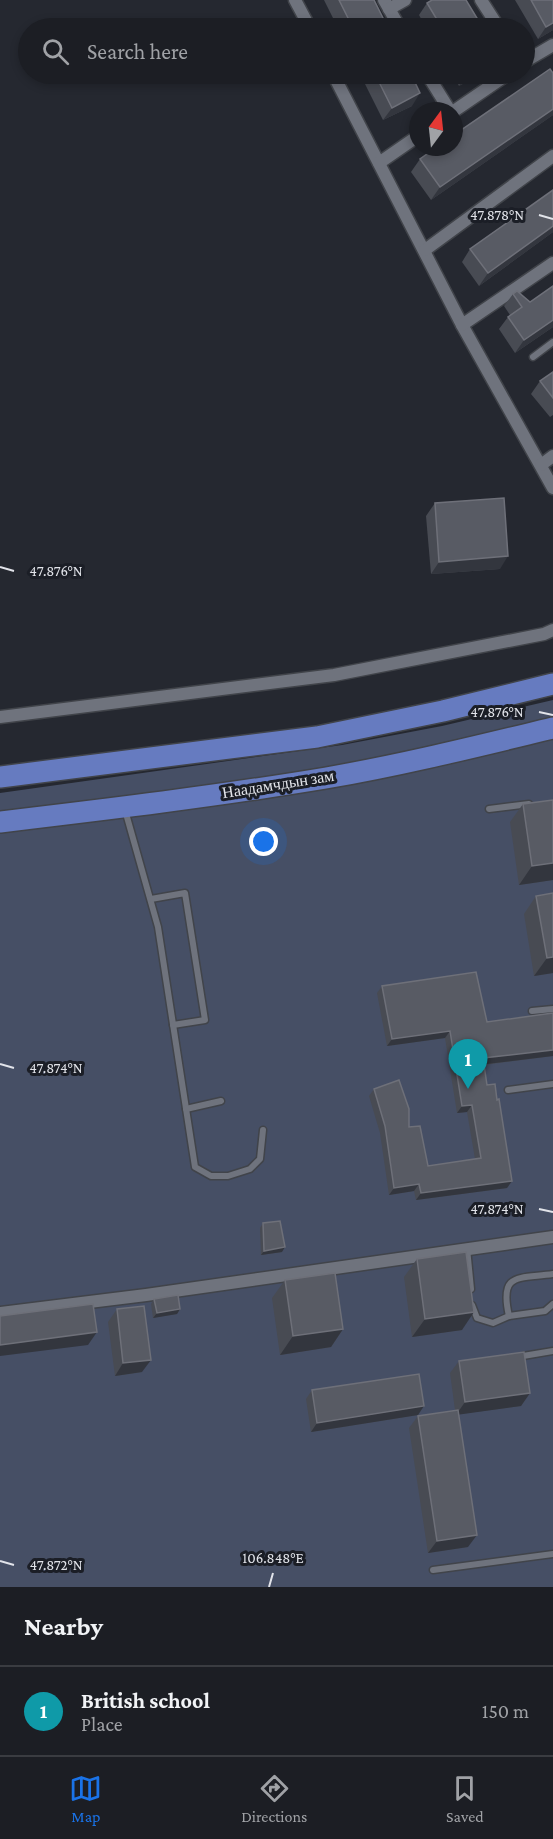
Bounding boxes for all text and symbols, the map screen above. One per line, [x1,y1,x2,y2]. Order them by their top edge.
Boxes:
search box [18,18,535,84]
icon: search [39,35,72,68]
text: Search here [87,39,188,64]
north arrow [409,102,463,156]
text: 47.878°N [470,207,524,223]
text: 47.876°N [29,563,83,579]
text: 47.876°N [470,704,524,720]
street label: Наадамчдын зам [221,767,335,802]
your location [249,827,278,856]
pin: 1 [448,1040,488,1089]
text: 47.874°N [29,1060,83,1076]
text: 47.874°N [470,1201,524,1217]
text: 106.848°E [242,1550,304,1566]
text: 47.872°N [29,1557,83,1573]
text: Nearby [24,1612,103,1641]
text: British school [81,1688,210,1713]
text: 1 [40,1700,47,1722]
text: 150 m [482,1700,529,1722]
text: Place [81,1713,123,1735]
tab: Map [69,1772,102,1825]
tab: Directions [241,1772,307,1825]
tab: Saved [446,1772,484,1825]

